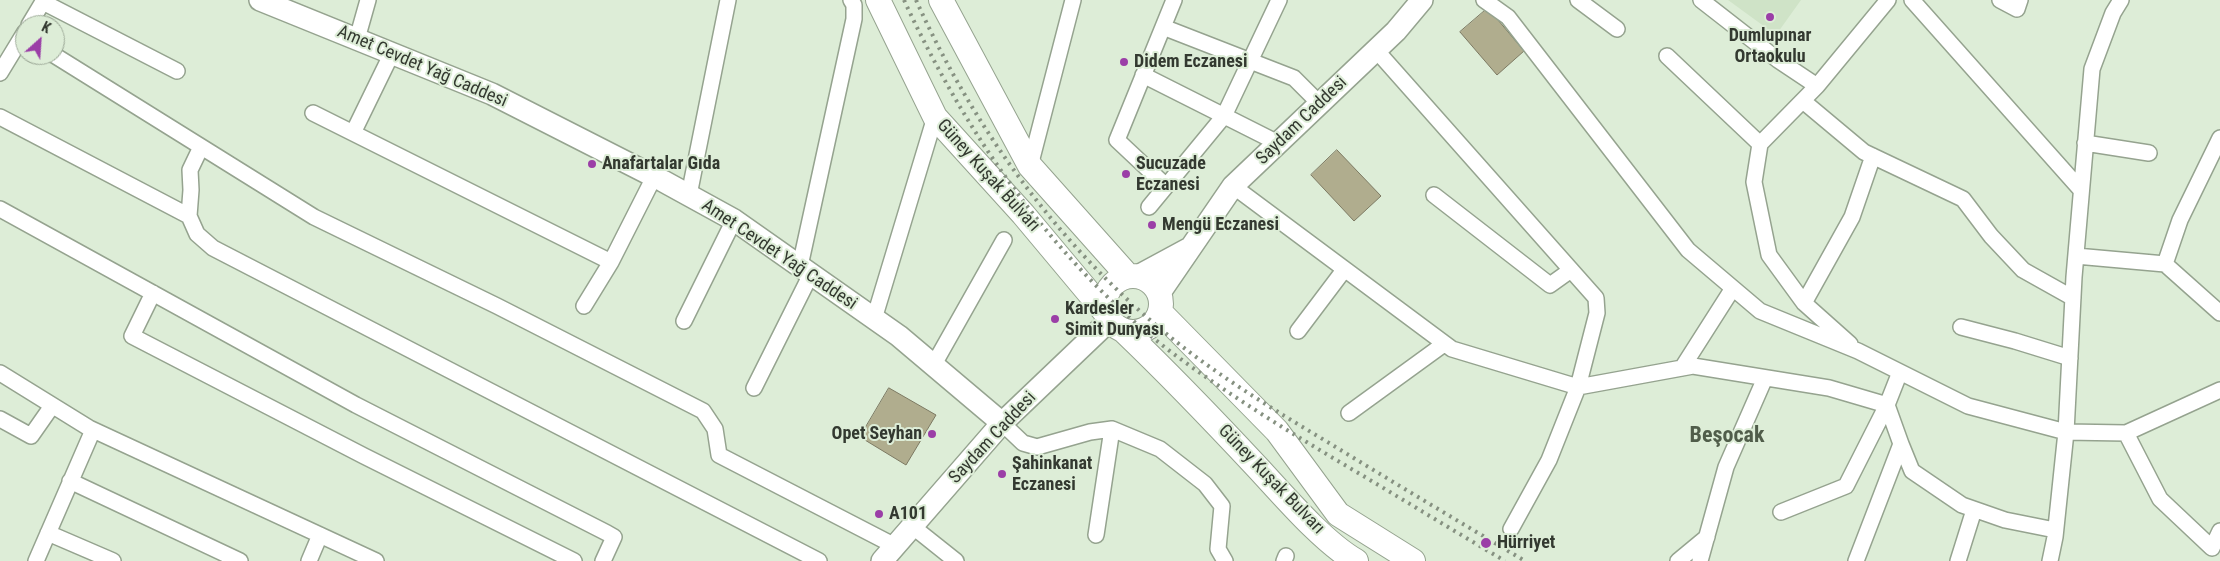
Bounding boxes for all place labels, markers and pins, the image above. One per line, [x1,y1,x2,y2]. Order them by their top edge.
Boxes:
marker: Dumlupınar Ortaokulu [1764,11,1776,23]
place label: Dumlupınar Ortaokulu [1729,25,1811,68]
place label: Didem Eczanesi [1134,51,1247,73]
marker: Didem Eczanesi [1118,56,1130,68]
place label: Anafartalar Gıda [602,153,720,175]
place label: Sucuzade Eczanesi [1136,153,1206,195]
marker: Anafartalar Gıda [586,158,598,170]
marker: Sucuzade Eczanesi [1120,168,1132,180]
place label: Mengü Eczanesi [1162,214,1279,236]
marker: Mengü Eczanesi [1146,219,1158,231]
place label: Kardesler Simit Dunyası [1065,298,1164,340]
marker: Kardesler Simit Dunyası [1049,313,1061,325]
place label: Opet Seyhan [832,423,922,445]
marker: Opet Seyhan [926,428,938,440]
place label: Şahinkanat Eczanesi [1012,453,1092,496]
marker: Şahinkanat Eczanesi [996,468,1008,480]
place label: A101 [889,503,927,525]
marker: A101 [873,508,885,520]
place label: Hürriyet [1497,532,1555,554]
marker: Hürriyet [1479,536,1493,550]

